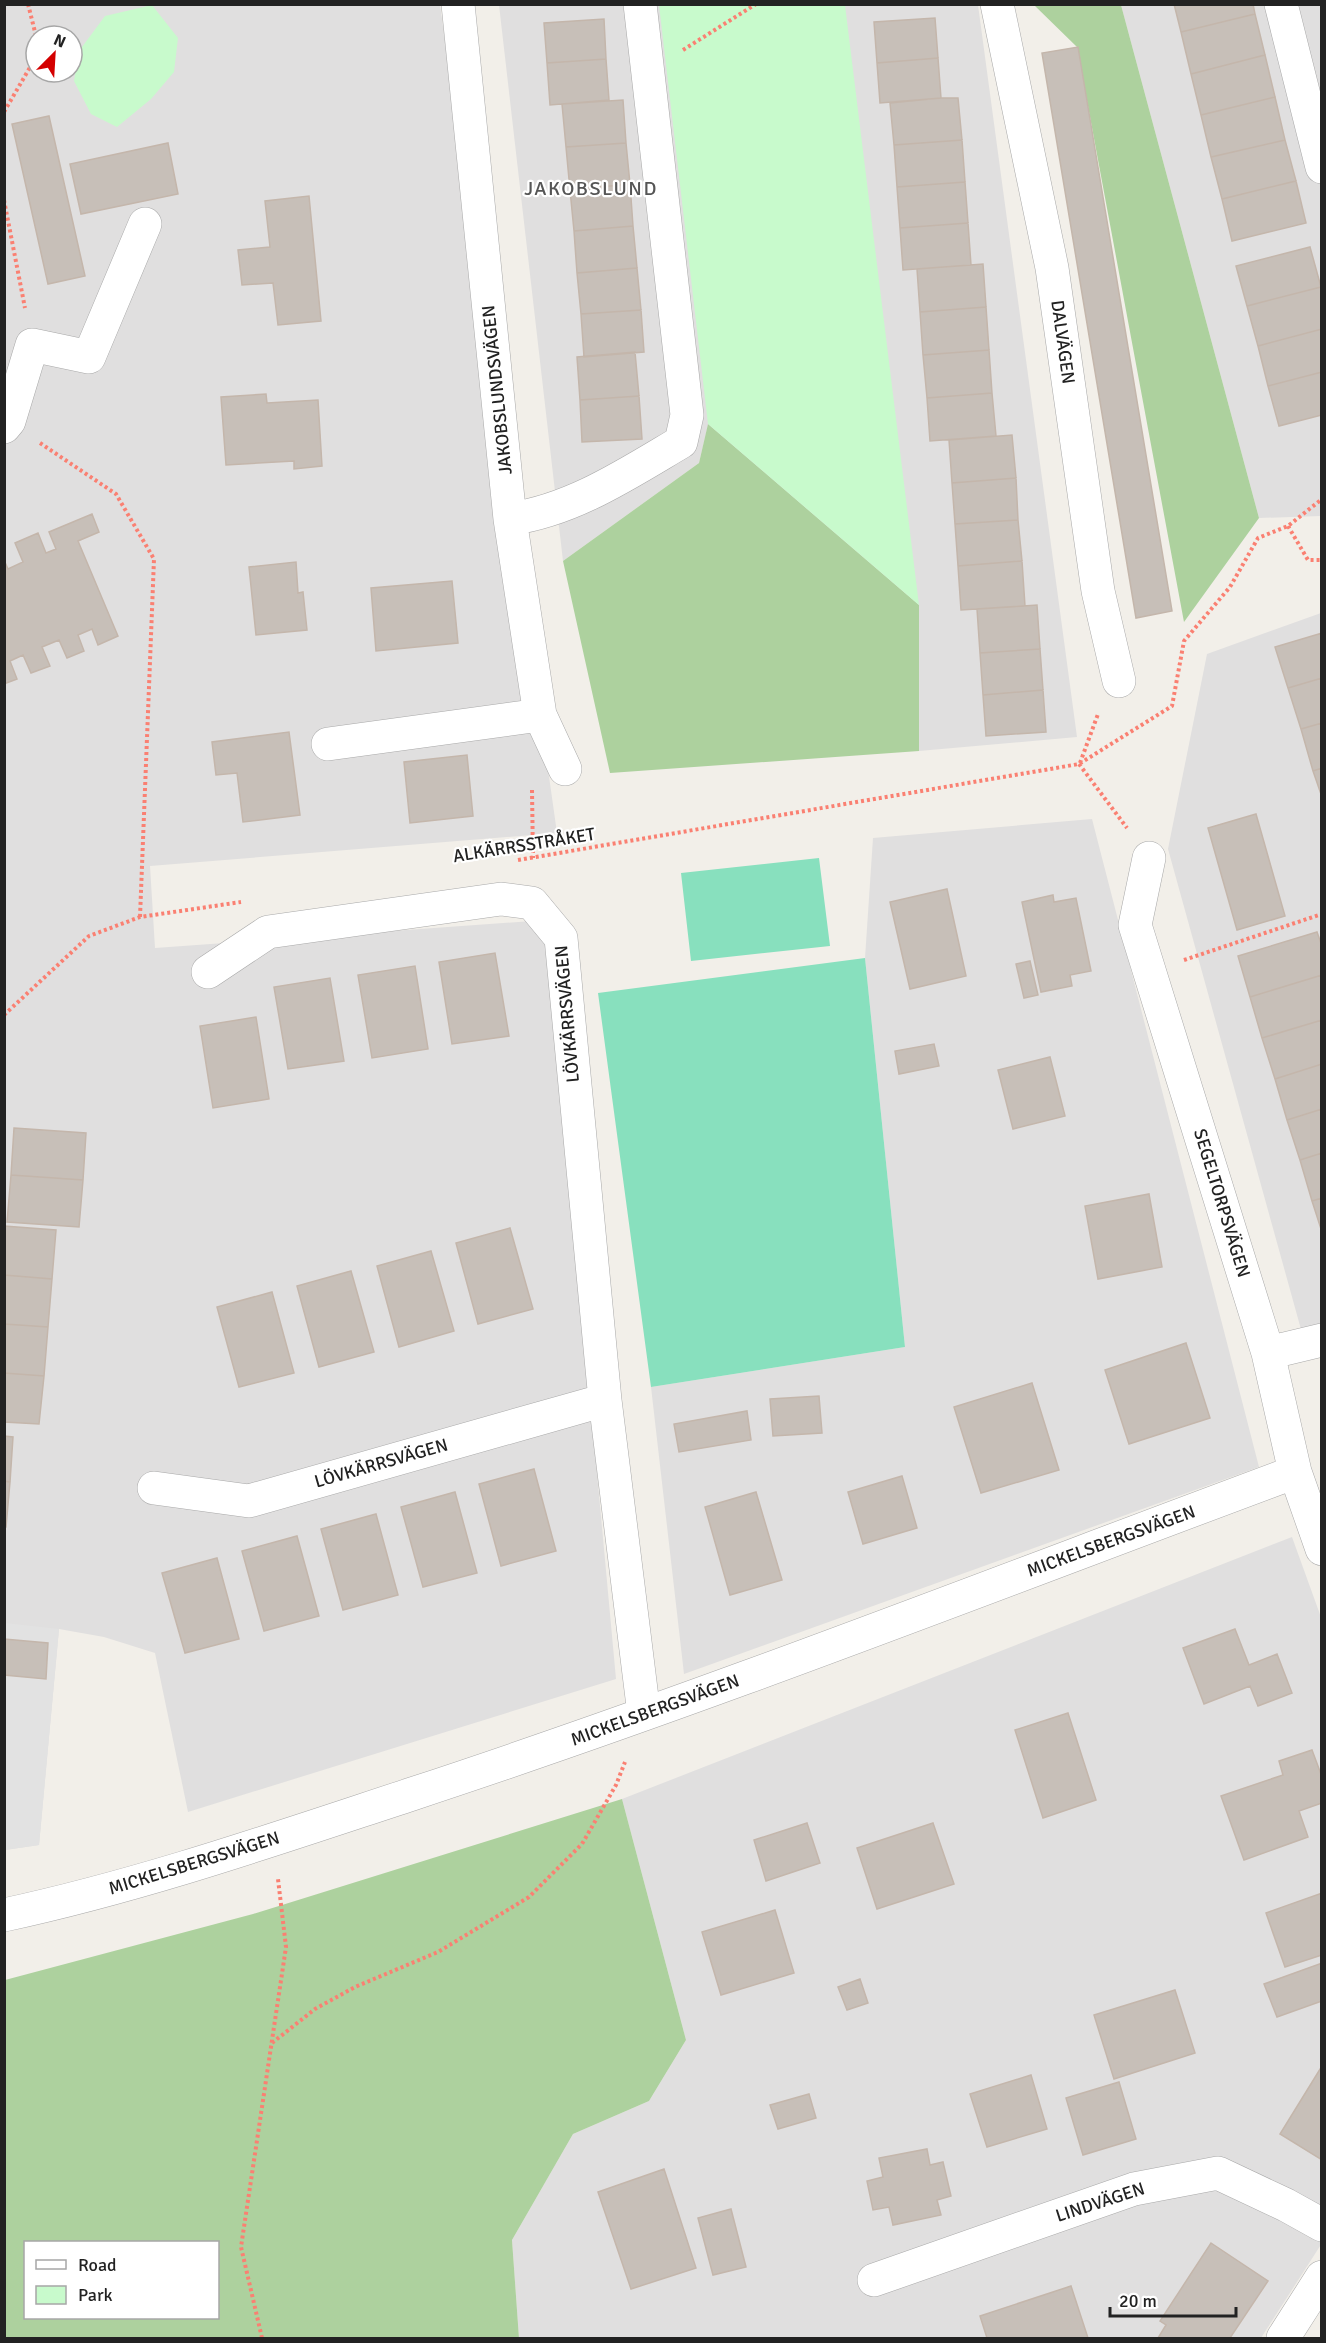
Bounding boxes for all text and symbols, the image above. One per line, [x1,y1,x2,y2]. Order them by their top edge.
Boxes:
north arrow [24,24,84,84]
text: N [51,30,69,53]
district label: JAKOBSLUND [524,176,658,201]
street label: DALVÄGEN [1046,299,1080,385]
street label: JAKOBSLUNDSVÄGEN [477,304,517,476]
street label: ALKÄRRSSTRÅKET [451,823,597,867]
street label: LÖVKÄRRSVÄGEN [550,944,584,1084]
street label: SEGELTORPSVÄGEN [1189,1126,1255,1280]
street label: LÖVKÄRRSVÄGEN [312,1433,450,1493]
street label: MICKELSBERGSVÄGEN [1024,1500,1198,1582]
street label: MICKELSBERGSVÄGEN [568,1669,742,1751]
street label: MICKELSBERGSVÄGEN [106,1827,282,1899]
street label: LINDVÄGEN [1053,2177,1147,2227]
legend [24,2241,219,2319]
text: Road [78,2254,117,2276]
scale bar [1110,2280,1236,2318]
text: Park [78,2284,113,2306]
text: 20 m [1119,2290,1157,2312]

